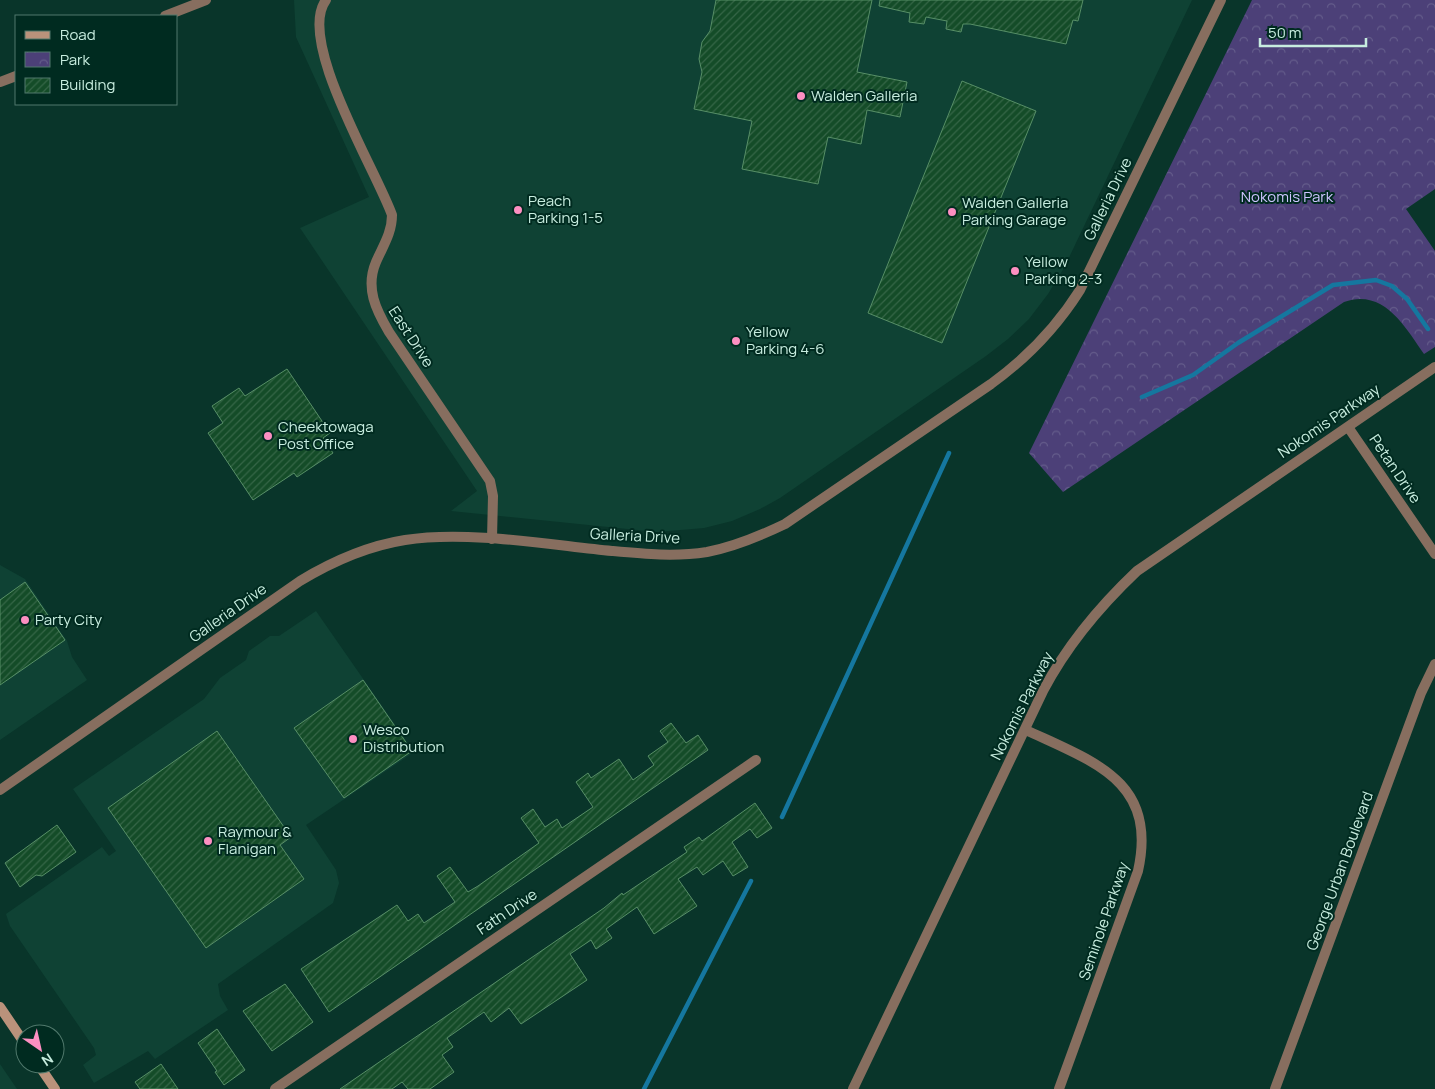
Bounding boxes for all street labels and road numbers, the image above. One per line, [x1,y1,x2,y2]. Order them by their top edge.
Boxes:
street label: Galleria Drive [1078,154,1137,244]
street label: East Drive [384,302,439,372]
street label: Nokomis Parkway [1273,379,1384,463]
street label: Petan Drive [1365,430,1426,508]
street label: Galleria Drive [590,523,681,548]
street label: Galleria Drive [185,578,271,647]
street label: Nokomis Parkway [985,648,1058,764]
street label: George Urban Boulevard [1301,788,1378,953]
street label: Seminole Parkway [1073,859,1134,983]
street label: Fath Drive [472,884,541,939]

